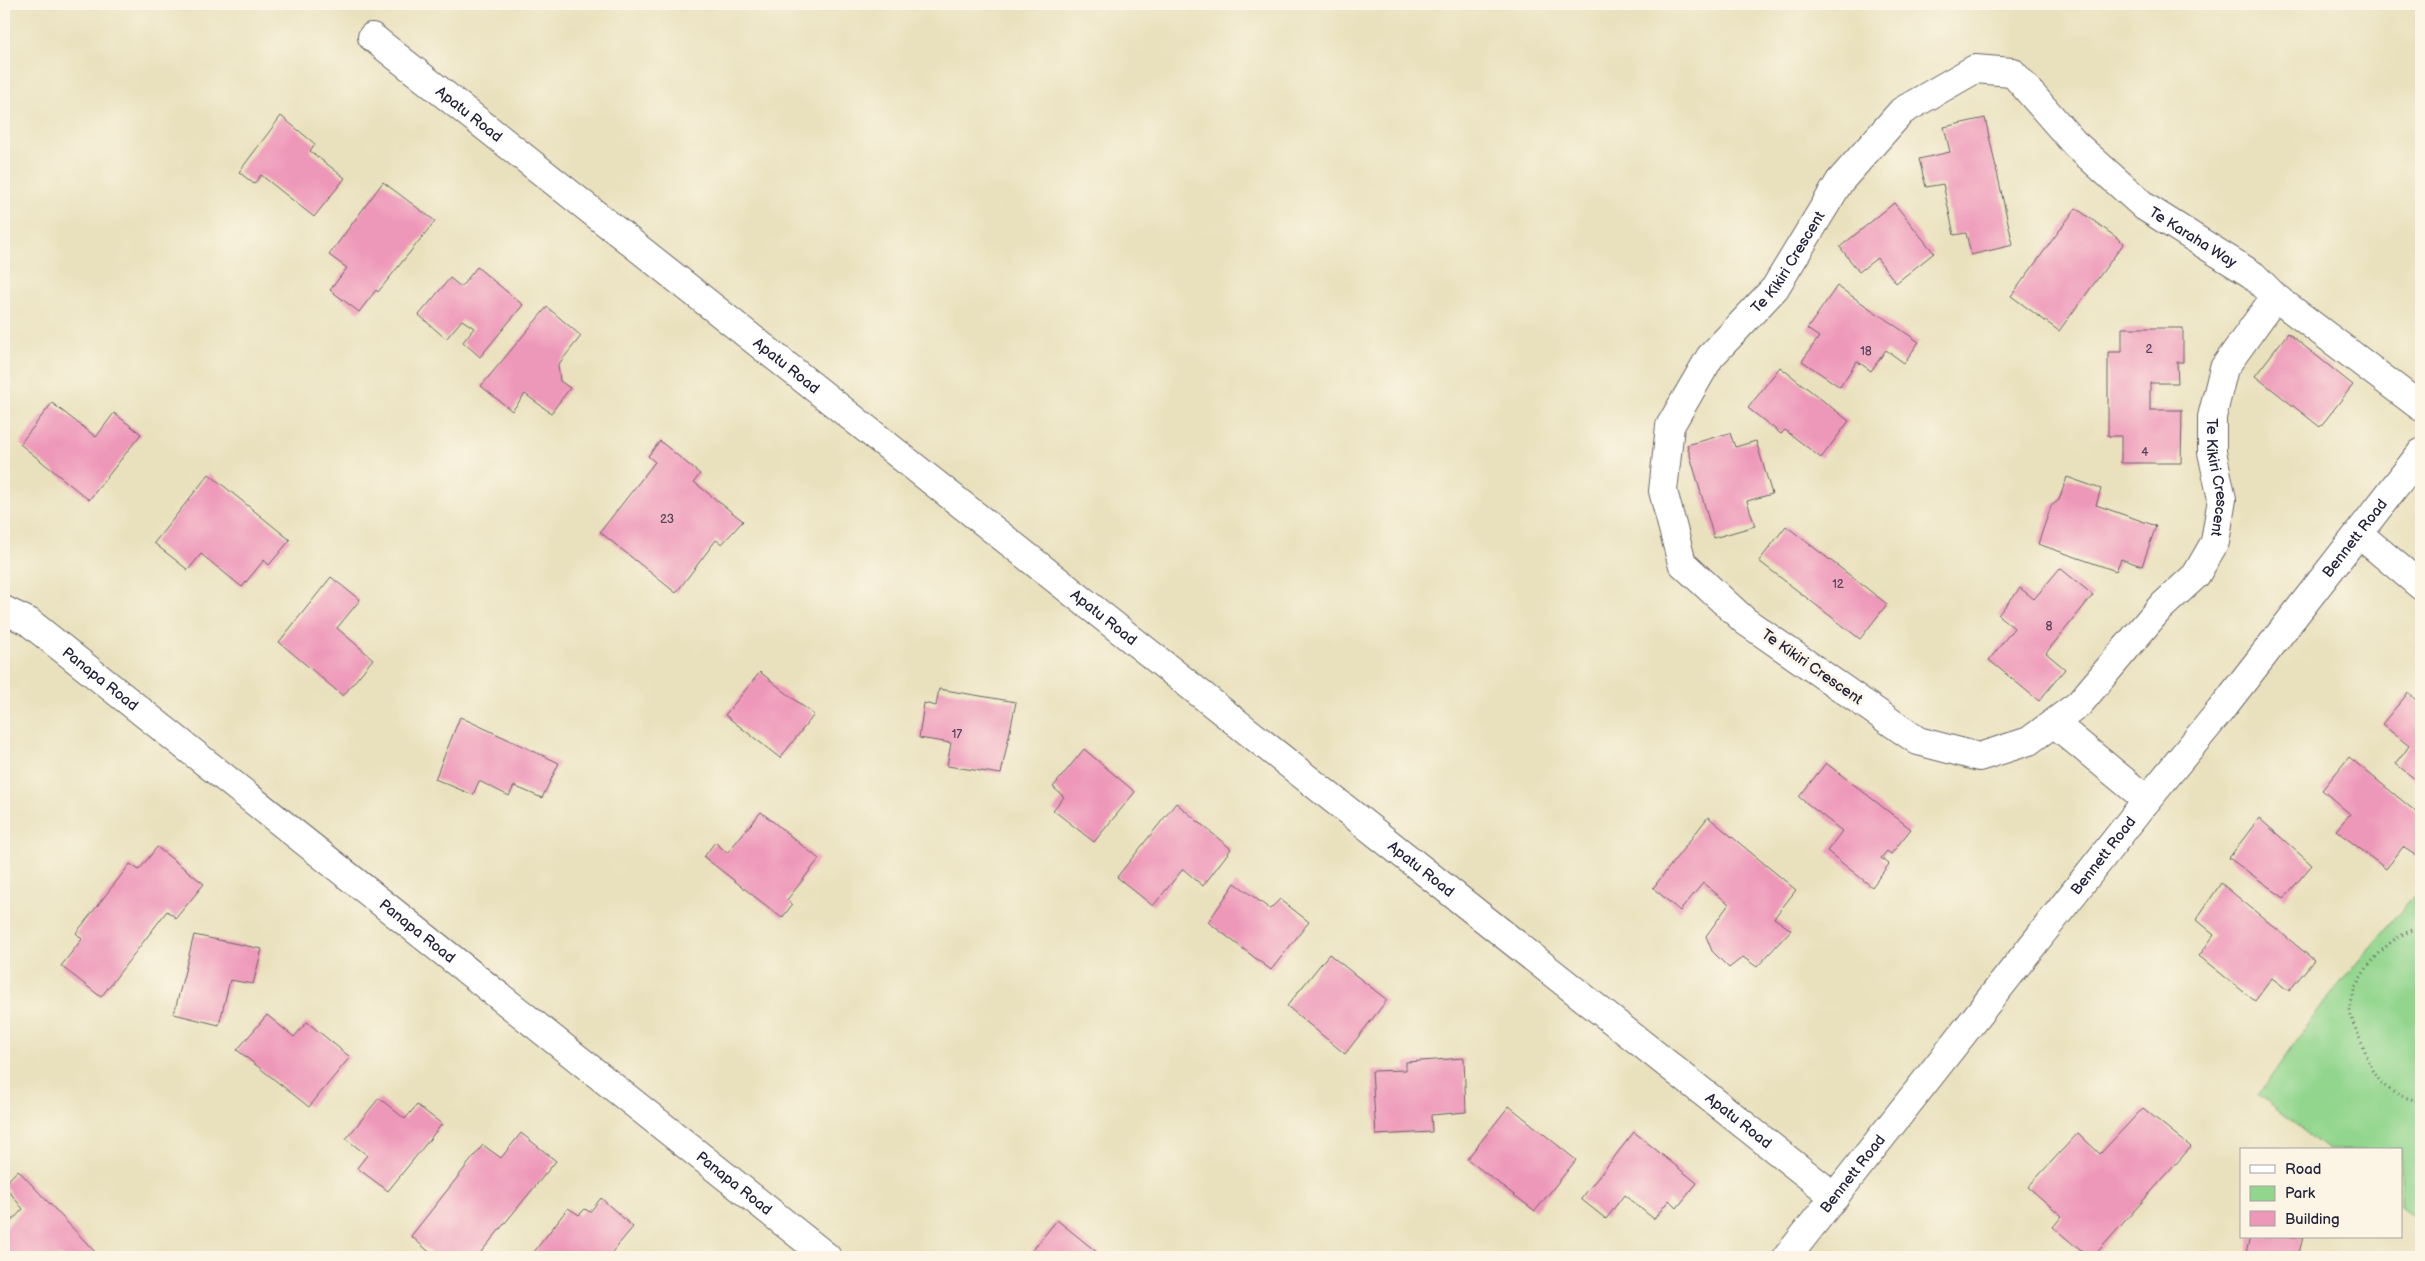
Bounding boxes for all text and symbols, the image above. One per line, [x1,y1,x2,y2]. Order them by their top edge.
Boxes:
street label: Apatu Road [432,82,506,146]
street label: Te Karaha Way [2145,202,2241,272]
street label: Te Kikiri Crescent [1747,207,1829,317]
street label: Apatu Road [749,333,824,398]
house number: 2 [2145,342,2153,357]
house number: 18 [1860,344,1872,359]
street label: Te Kikiri Crescent [2203,418,2231,538]
house number: 4 [2141,445,2149,460]
street label: Bennett Road [2318,495,2391,581]
house number: 23 [660,512,674,527]
house number: 12 [1832,577,1844,592]
street label: Apatu Road [1067,585,1141,649]
house number: 8 [2046,619,2053,634]
street label: Te Kikiri Crescent [1758,625,1867,709]
street label: Panapa Road [59,643,142,715]
house number: 17 [952,727,962,742]
street label: Bennett Road [2066,813,2140,899]
street label: Apatu Road [1384,837,1458,901]
street label: Panapa Road [375,895,459,967]
street label: Apatu Road [1701,1088,1776,1153]
street label: Bennett Road [1816,1131,1889,1217]
street label: Panapa Road [692,1147,776,1219]
legend [2240,1148,2402,1238]
text: Road [2285,1160,2321,1179]
text: Park [2285,1184,2316,1203]
text: Building [2285,1210,2340,1229]

